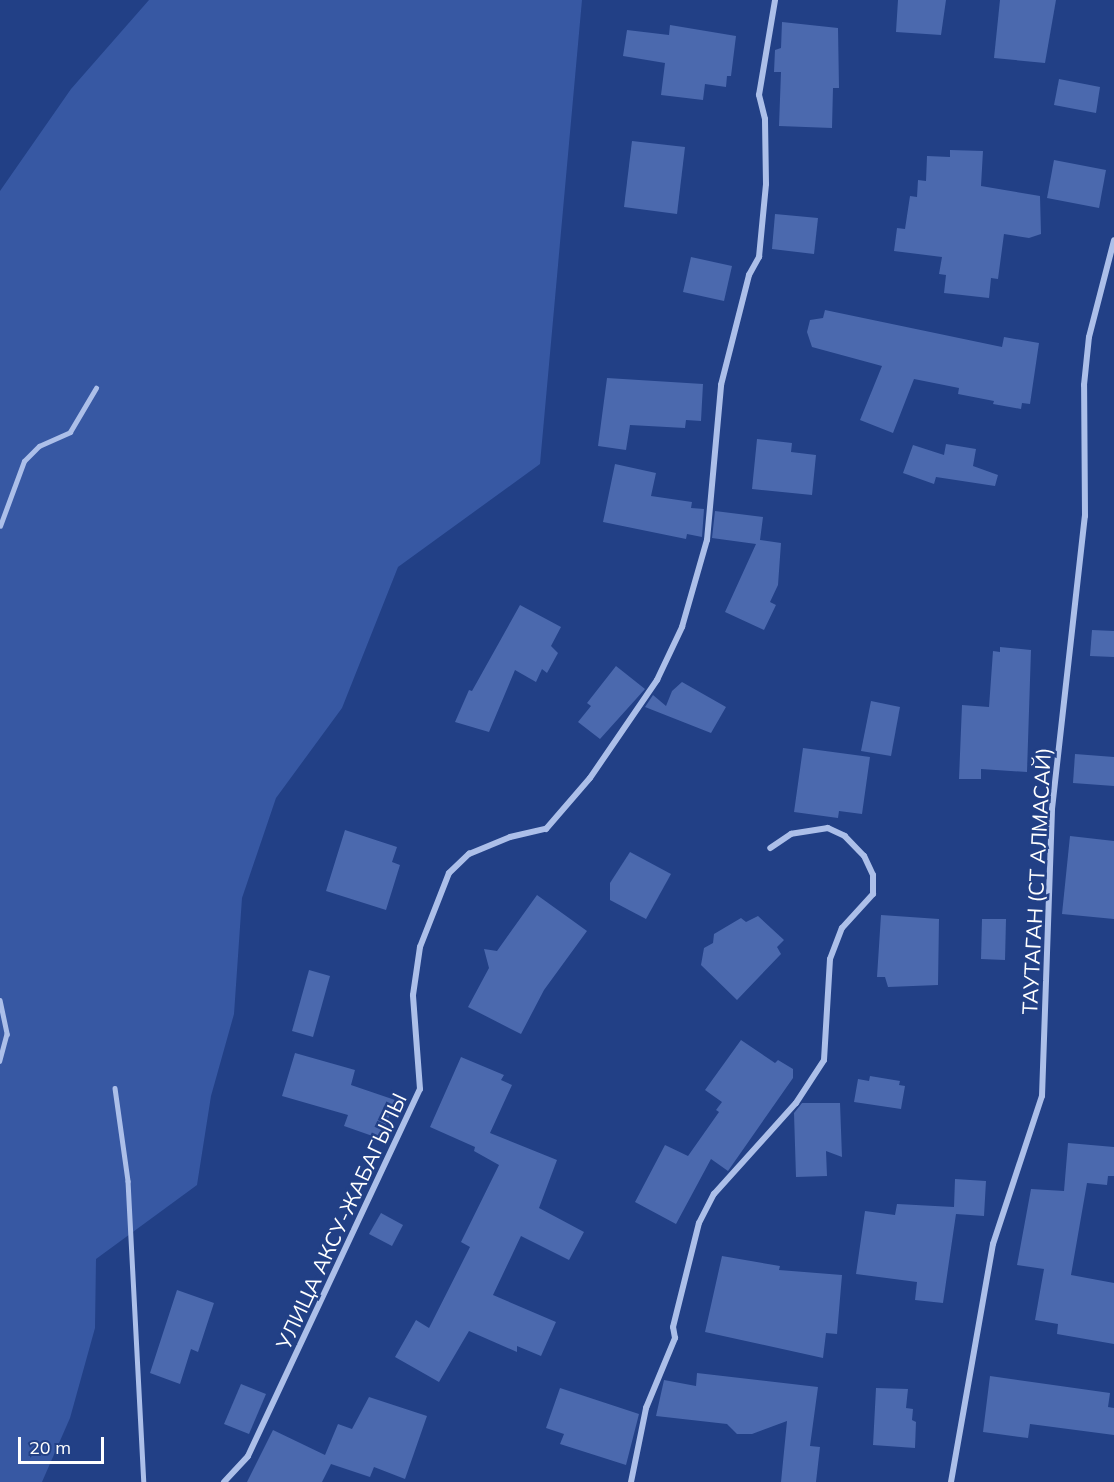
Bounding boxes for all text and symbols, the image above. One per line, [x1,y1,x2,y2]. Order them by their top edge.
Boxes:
street label: ТАУТАГАН (СТ АЛМАСАЙ) [1016,747,1056,1015]
street label: УЛИЦА АКСУ-ЖАБАГЫЛЫ [270,1089,412,1353]
scale bar [21,1425,106,1463]
text: 20 m [29,1436,71,1459]

